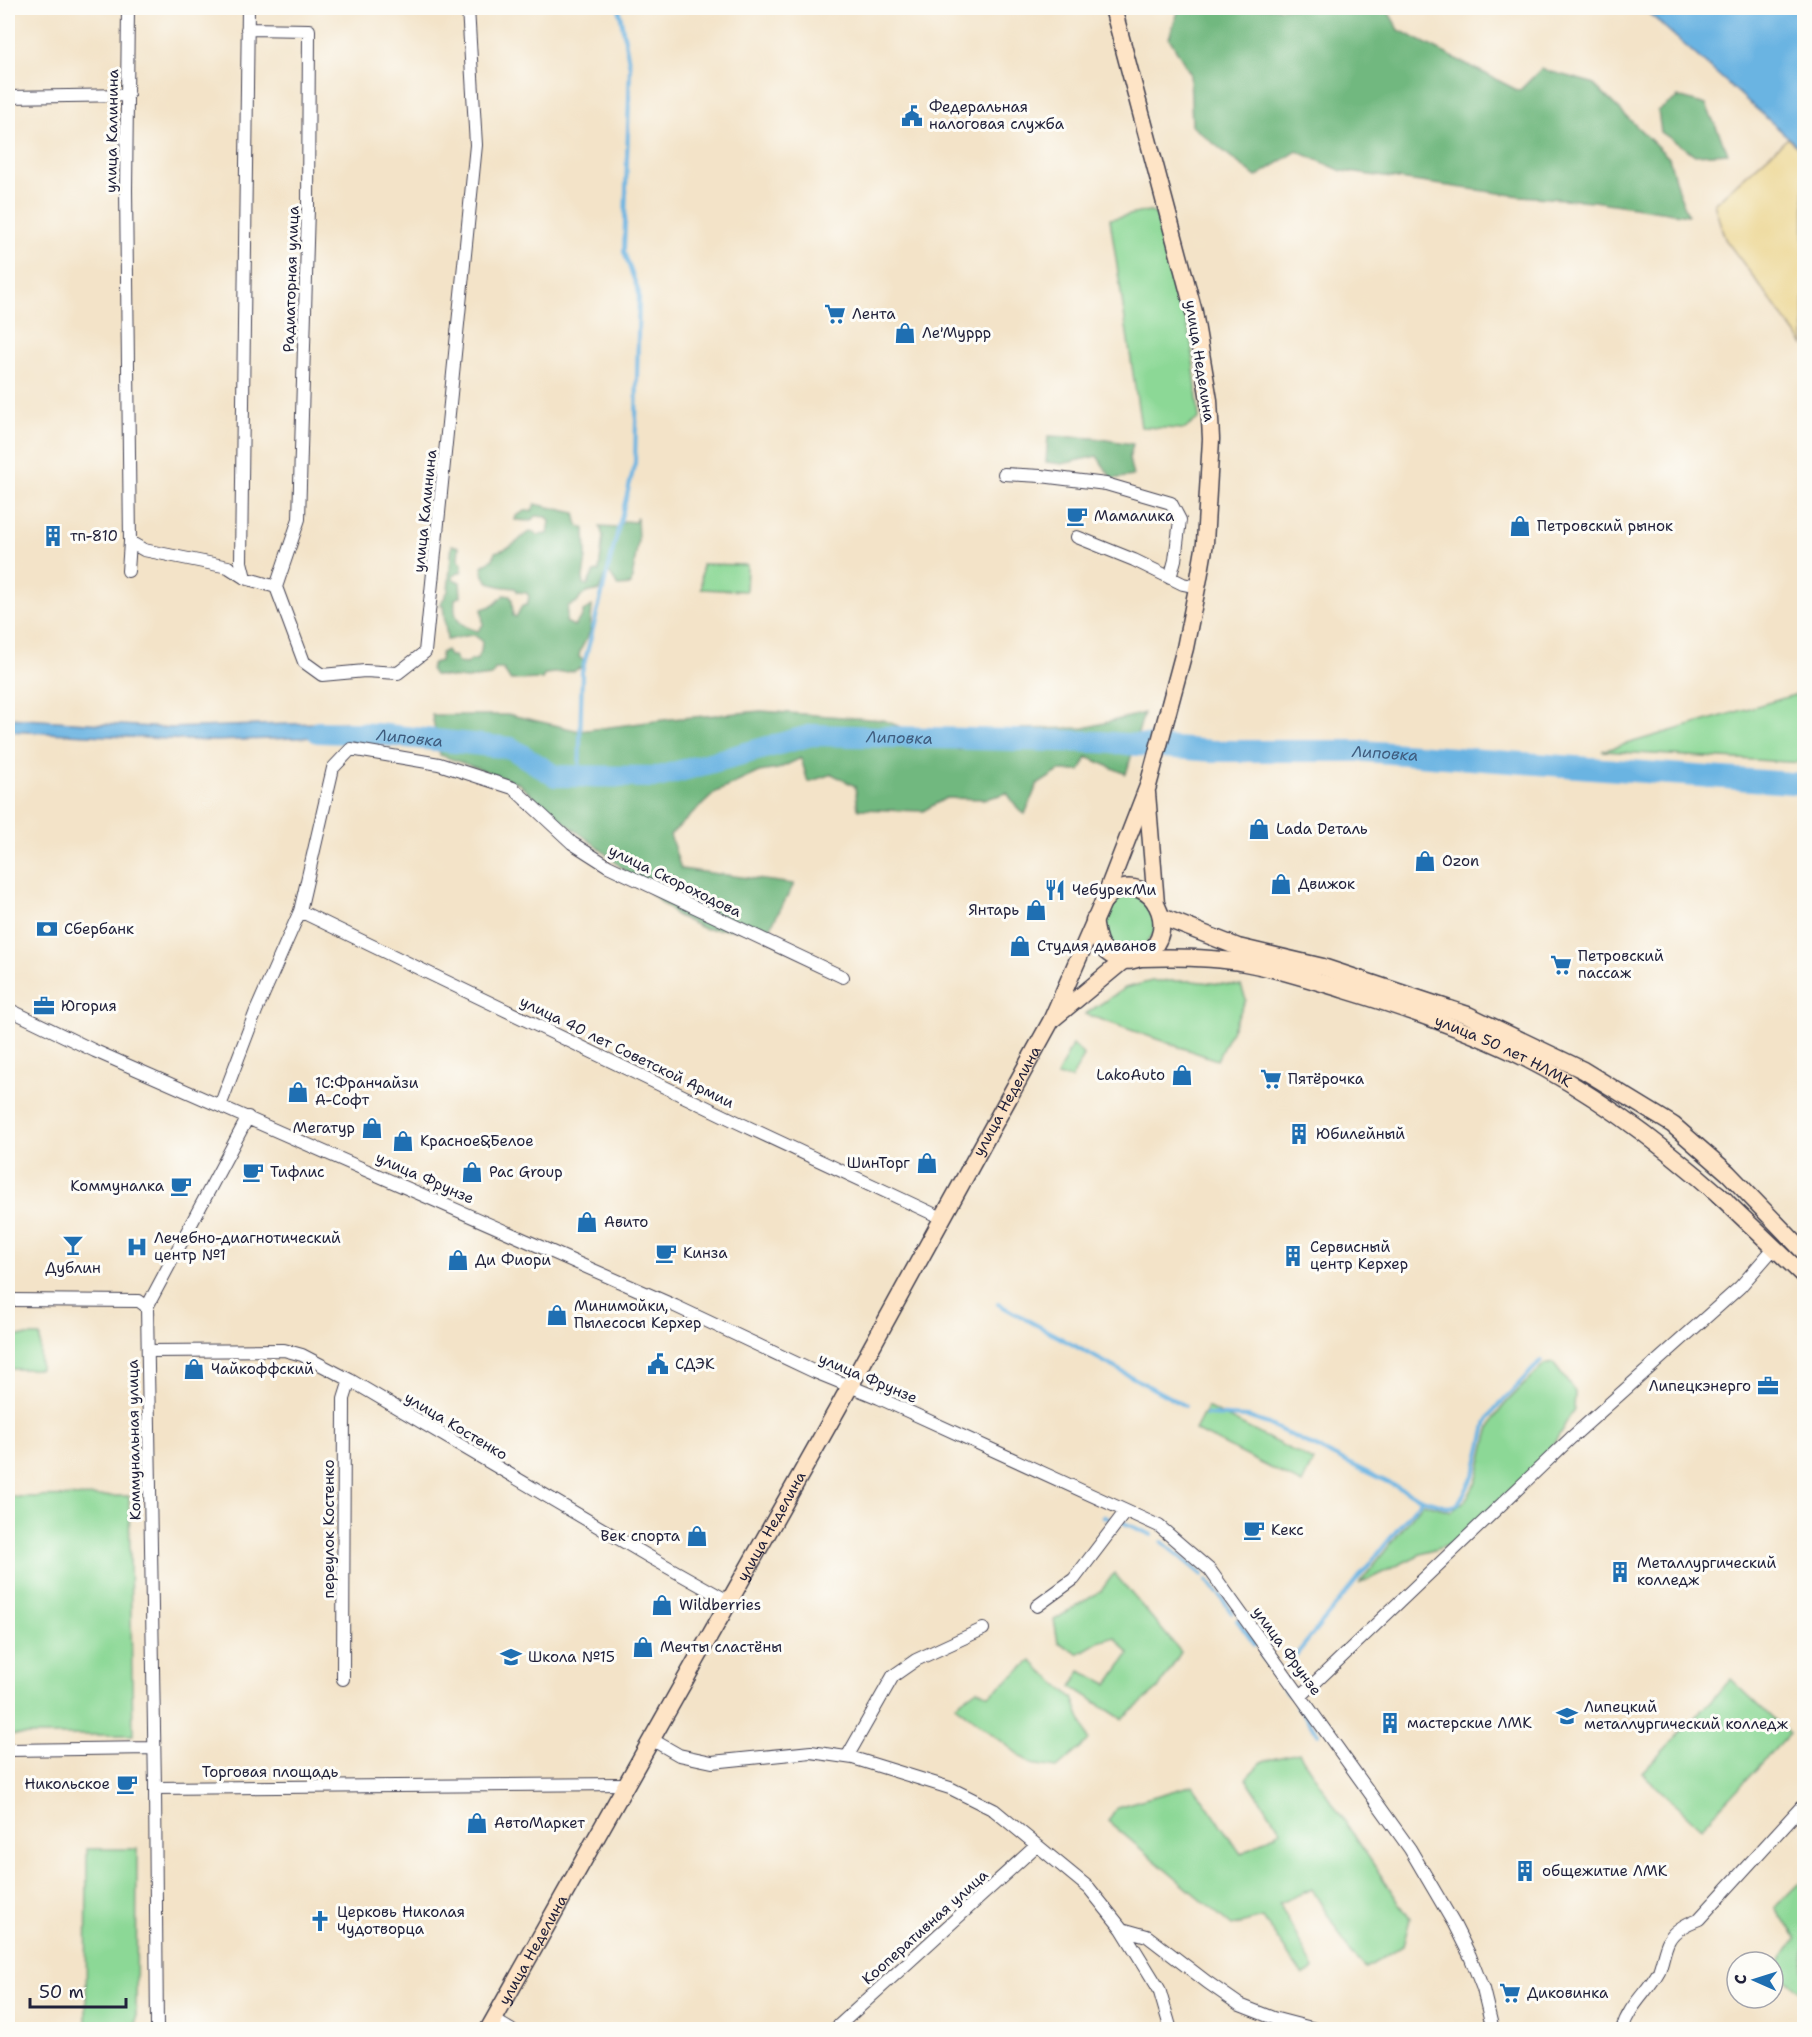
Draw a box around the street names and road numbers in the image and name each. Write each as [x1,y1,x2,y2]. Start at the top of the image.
street label: улица Калинина [101,68,123,193]
street label: Радиаторная улица [278,205,304,353]
street label: улица Неделина [1180,299,1220,424]
street label: улица Калинина [409,448,441,574]
street label: улица Скороходова [605,840,745,922]
street label: улица 40 лет Советской Армии [517,991,738,1113]
street label: улица 50 лет НЛМК [1432,1010,1576,1092]
street label: улица Неделина [968,1042,1046,1160]
street label: улица Фрунзе [373,1147,477,1209]
street label: улица Фрунзе [816,1348,920,1408]
street label: Коммунальная улица [123,1359,145,1521]
street label: улица Костенко [401,1387,511,1465]
street label: переулок Костенко [319,1459,339,1599]
street label: улица Неделина [733,1467,811,1585]
street label: улица Фрунзе [1248,1602,1326,1700]
street label: Торговая площадь [202,1762,339,1782]
street label: Кооперативная улица [858,1865,993,1989]
street label: улица Неделина [494,1891,572,2008]

